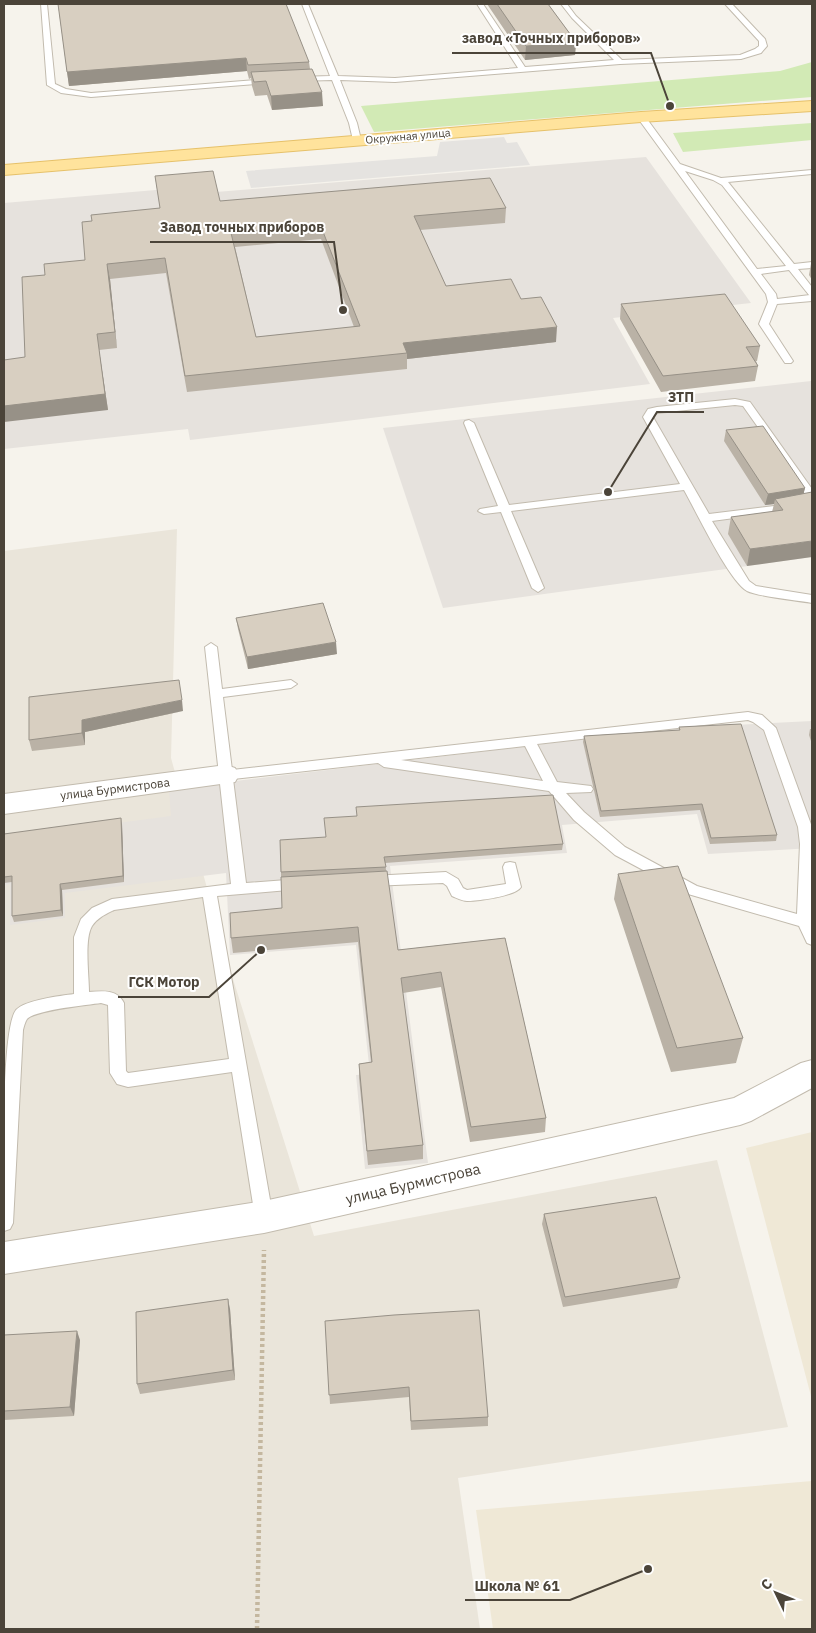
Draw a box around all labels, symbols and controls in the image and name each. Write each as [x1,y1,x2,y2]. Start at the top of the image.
callout: завод «Точных приборов» [452,24,651,53]
text: завод «Точных приборов» [462,29,641,47]
street label: Окружная улица [365,125,451,147]
callout: Завод точных приборов [150,213,334,242]
text: Завод точных приборов [160,218,324,236]
callout: ЗТП [657,383,704,412]
text: ЗТП [668,388,694,406]
street label: улица Бурмистрова [59,774,171,803]
callout: ГСК Мотор [118,968,209,997]
text: ГСК Мотор [128,973,200,991]
street label: улица Бурмистрова [344,1159,482,1208]
north arrow [751,1568,801,1618]
callout: Школа № 61 [465,1571,570,1600]
text: С [757,1575,776,1594]
text: Школа № 61 [474,1577,560,1595]

